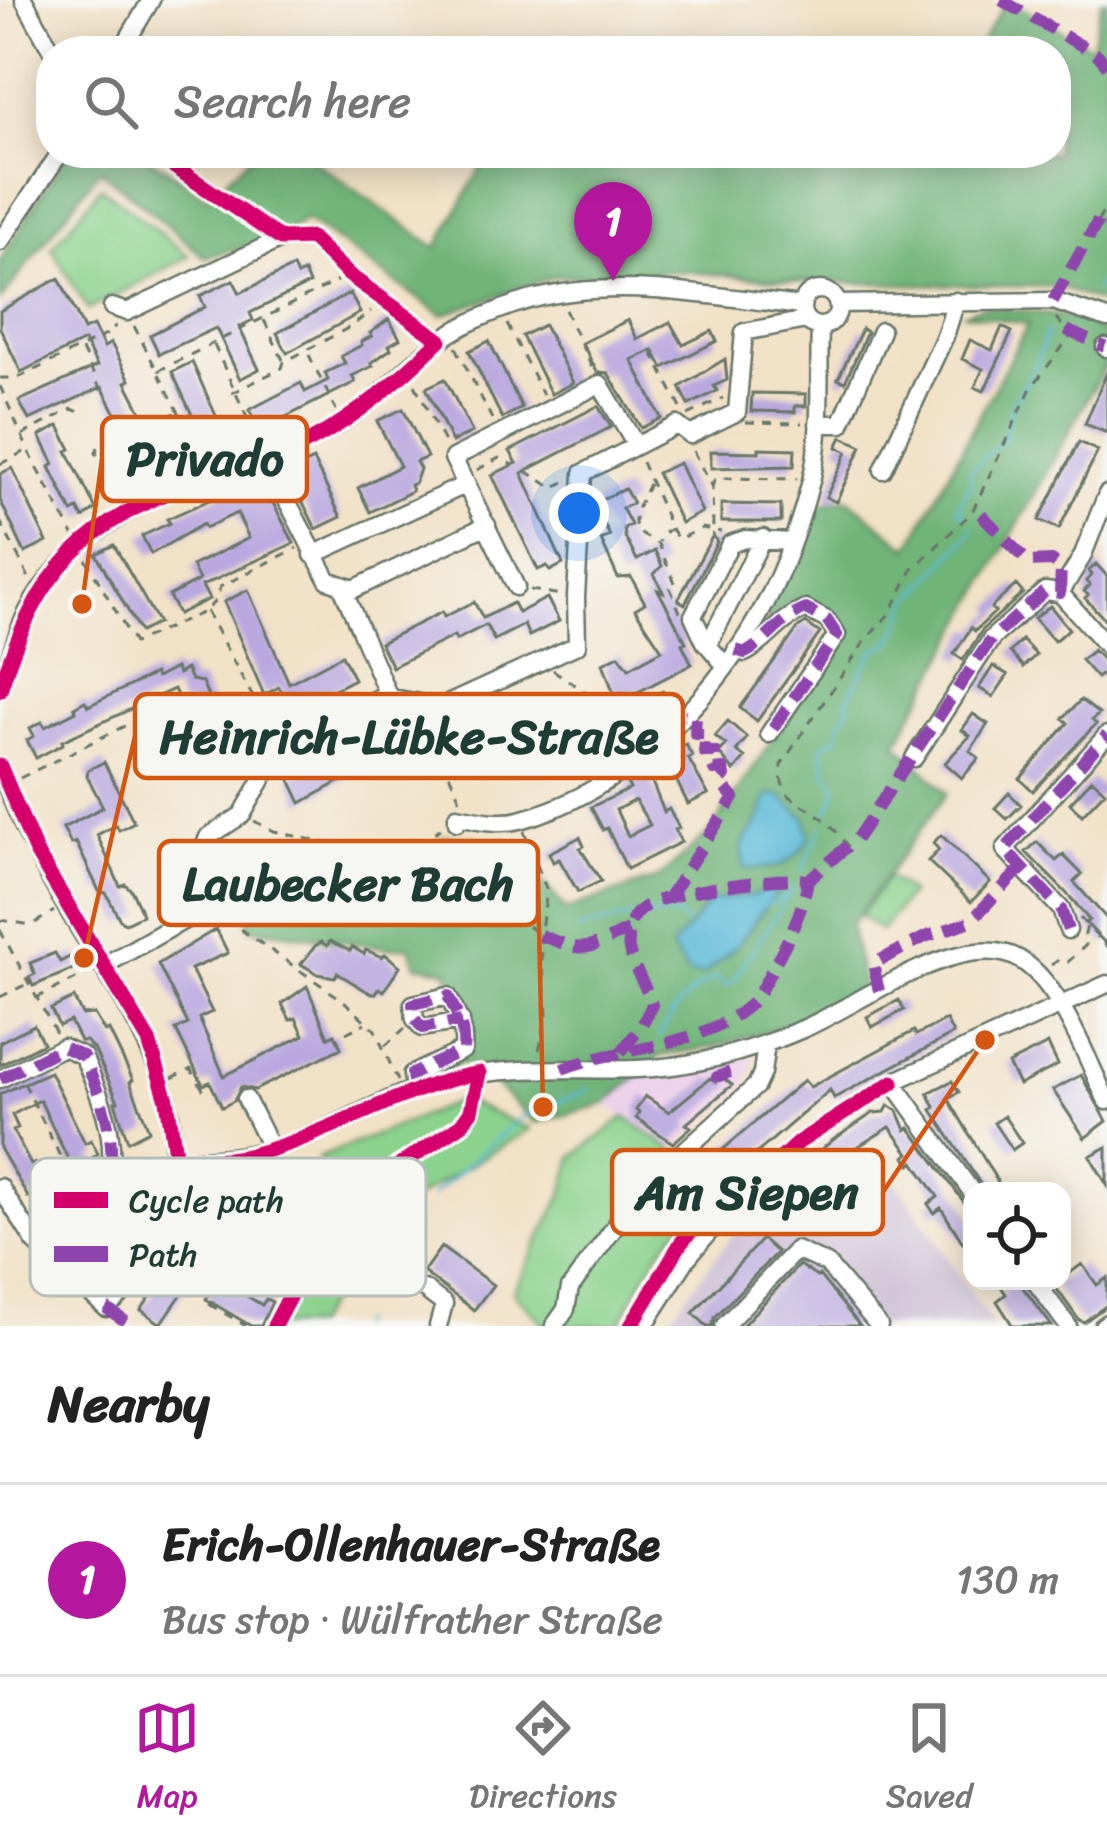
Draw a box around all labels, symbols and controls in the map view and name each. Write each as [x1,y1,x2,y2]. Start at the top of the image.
search box [36,36,1071,168]
text: Search here [174,62,411,142]
icon: search [78,69,144,135]
pin: 1 [574,182,652,281]
text: Privado [126,416,284,501]
callout: Privado [102,417,307,501]
your location [549,483,609,543]
callout: Heinrich-Lübke-Straße [135,694,683,778]
text: Heinrich-Lübke-Straße [159,694,659,779]
callout: Laubecker Bach [159,841,538,925]
text: Laubecker Bach [182,841,514,926]
callout: Am Siepen [612,1150,883,1234]
text: Am Siepen [633,1150,859,1235]
legend [30,1158,426,1296]
text: Cycle path [129,1172,284,1230]
map controls [963,1182,1071,1290]
button: locate [963,1182,1071,1290]
text: Path [129,1226,197,1284]
text: Nearby [48,1359,209,1449]
text: Erich-Ollenhauer-Straße [162,1505,660,1585]
text: 1 [79,1545,95,1614]
text: 130 m [956,1545,1059,1614]
text: Bus stop · Wülfrather Straße [162,1585,663,1654]
tab: Map [134,1695,200,1825]
tab: Directions [469,1695,617,1825]
tab: Saved [886,1695,973,1825]

